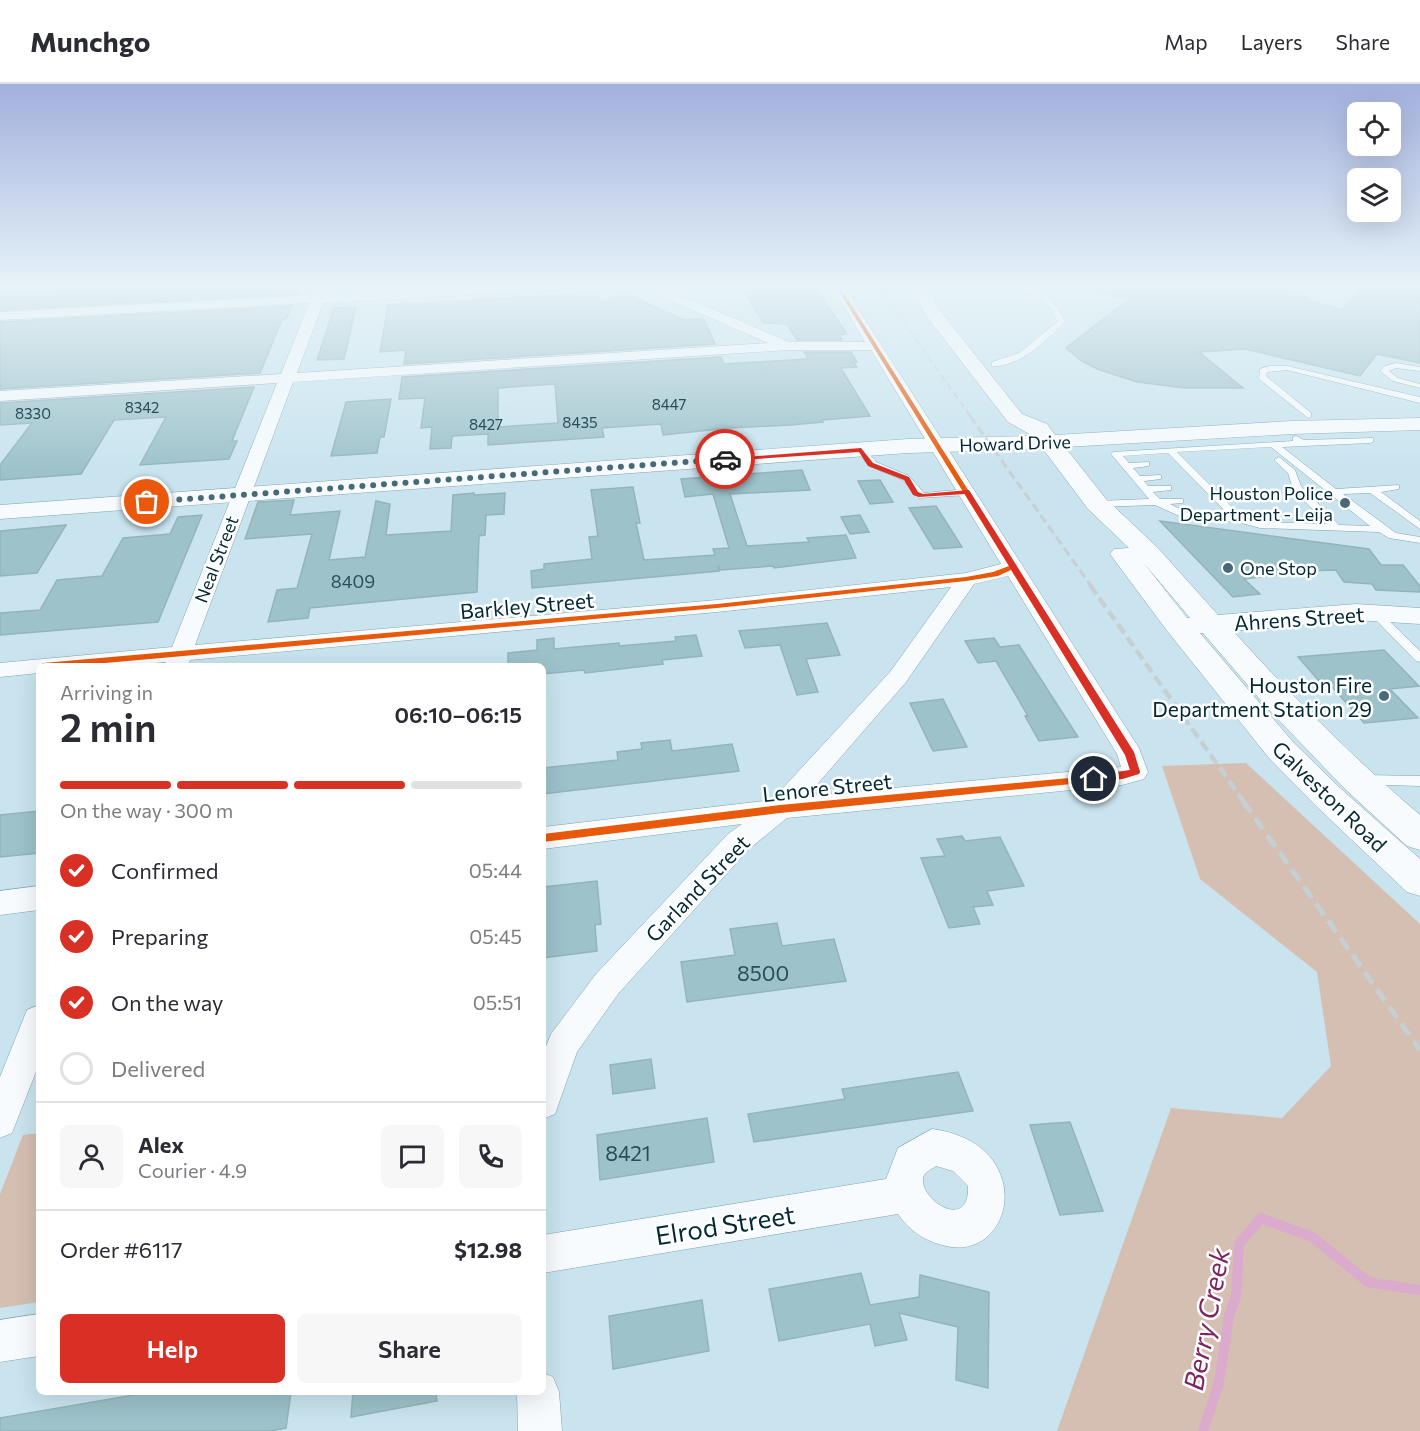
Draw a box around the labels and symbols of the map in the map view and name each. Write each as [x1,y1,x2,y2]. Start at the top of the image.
house number: 8447 [652,395,686,413]
house number: 8342 [125,398,159,416]
house number: 8330 [15,404,51,422]
house number: 8435 [562,413,598,431]
house number: 8427 [469,415,503,433]
courier [695,429,755,489]
street label: Howard Drive [959,430,1071,456]
pin [121,476,172,527]
place label: Houston Police Department - Leija [1180,482,1333,525]
marker: Houston Police Department - Leija [1338,496,1352,510]
street label: Neal Street [189,512,243,606]
place label: One Stop [1240,557,1317,579]
marker: One Stop [1221,561,1235,575]
house number: 8409 [331,570,375,592]
street label: Barkley Street [459,587,595,623]
street label: Ahrens Street [1233,601,1365,635]
place label: Houston Fire Department Station 29 [1152,672,1372,721]
marker: Houston Fire Department Station 29 [1377,689,1391,703]
street label: Galveston Road [1268,735,1392,857]
pin [1068,753,1119,804]
street label: Lenore Street [761,768,893,806]
street label: Garland Street [640,829,754,947]
house number: 8500 [737,960,789,985]
house number: 8421 [605,1140,651,1165]
street label: Elrod Street [653,1198,797,1250]
water label: Berry Creek [1176,1244,1236,1393]

